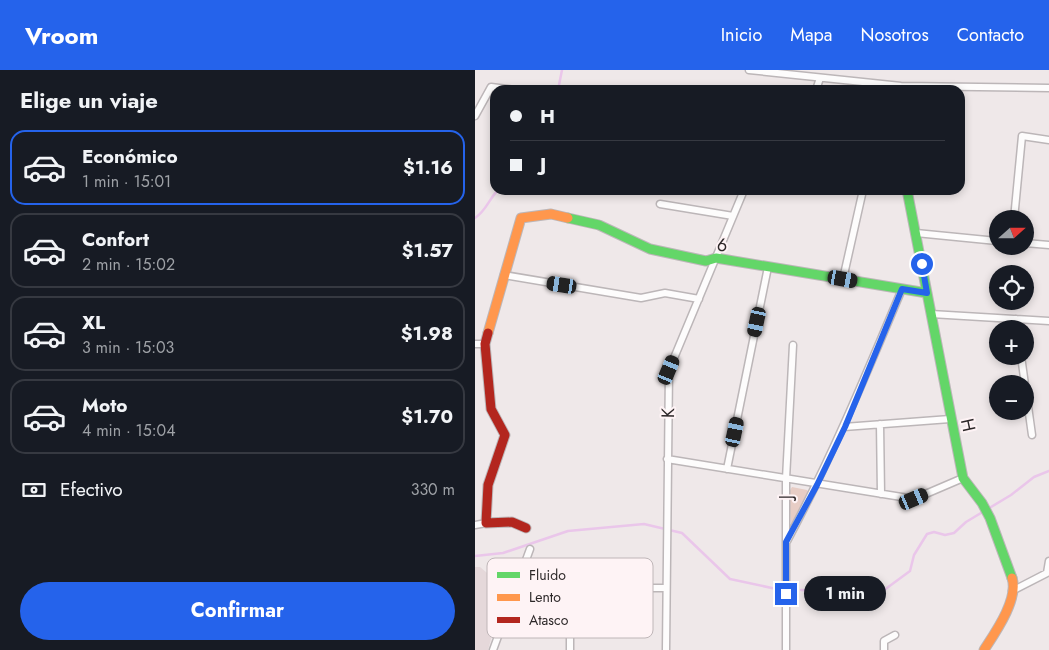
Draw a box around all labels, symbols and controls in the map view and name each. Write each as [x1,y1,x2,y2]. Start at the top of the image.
text: Vroom [25,18,98,53]
text: Inicio [721,22,762,48]
text: Mapa [790,22,832,48]
text: Nosotros [860,22,929,48]
text: Contacto [957,22,1024,48]
text: Elige un viaje [20,84,158,116]
text: H [540,103,555,130]
text: Económico [82,143,178,170]
icon: car [22,145,67,190]
text: J [540,151,546,178]
text: $1.16 [403,154,453,181]
text: 1 min · 15:01 [82,170,171,193]
north arrow [989,210,1034,255]
map controls [989,210,1034,420]
text: Confort [82,226,149,253]
icon: car [22,228,67,273]
street label: 6 [717,232,727,258]
text: $1.57 [402,237,453,264]
text: 2 min · 15:02 [82,253,175,276]
route start [911,253,933,275]
button: locate [989,265,1034,310]
car [826,269,859,289]
car [546,275,577,295]
car [746,306,767,338]
text: XL [82,309,105,336]
icon: car [22,311,67,356]
text: $1.98 [401,320,453,347]
button: + [989,320,1034,365]
text: 3 min · 15:03 [82,336,174,359]
car [656,353,681,387]
button: − [989,375,1034,420]
text: Moto [82,392,127,419]
icon: car [22,394,67,439]
text: $1.70 [401,403,453,430]
street label: K [655,407,681,418]
car [724,416,745,448]
street label: H [954,416,982,434]
text: 4 min · 15:04 [82,419,176,442]
icon: cash [20,476,48,504]
text: Efectivo [60,476,123,503]
text: 330 m [411,478,455,501]
car [897,486,930,512]
street label: J [773,495,799,501]
legend [487,558,653,638]
text: Fluido [529,565,566,585]
callout: 1 min [803,576,886,612]
button: Confirmar [20,582,455,640]
text: 1 min [825,582,865,605]
route end [775,583,797,605]
text: Lento [529,587,561,607]
text: Atasco [529,610,569,630]

